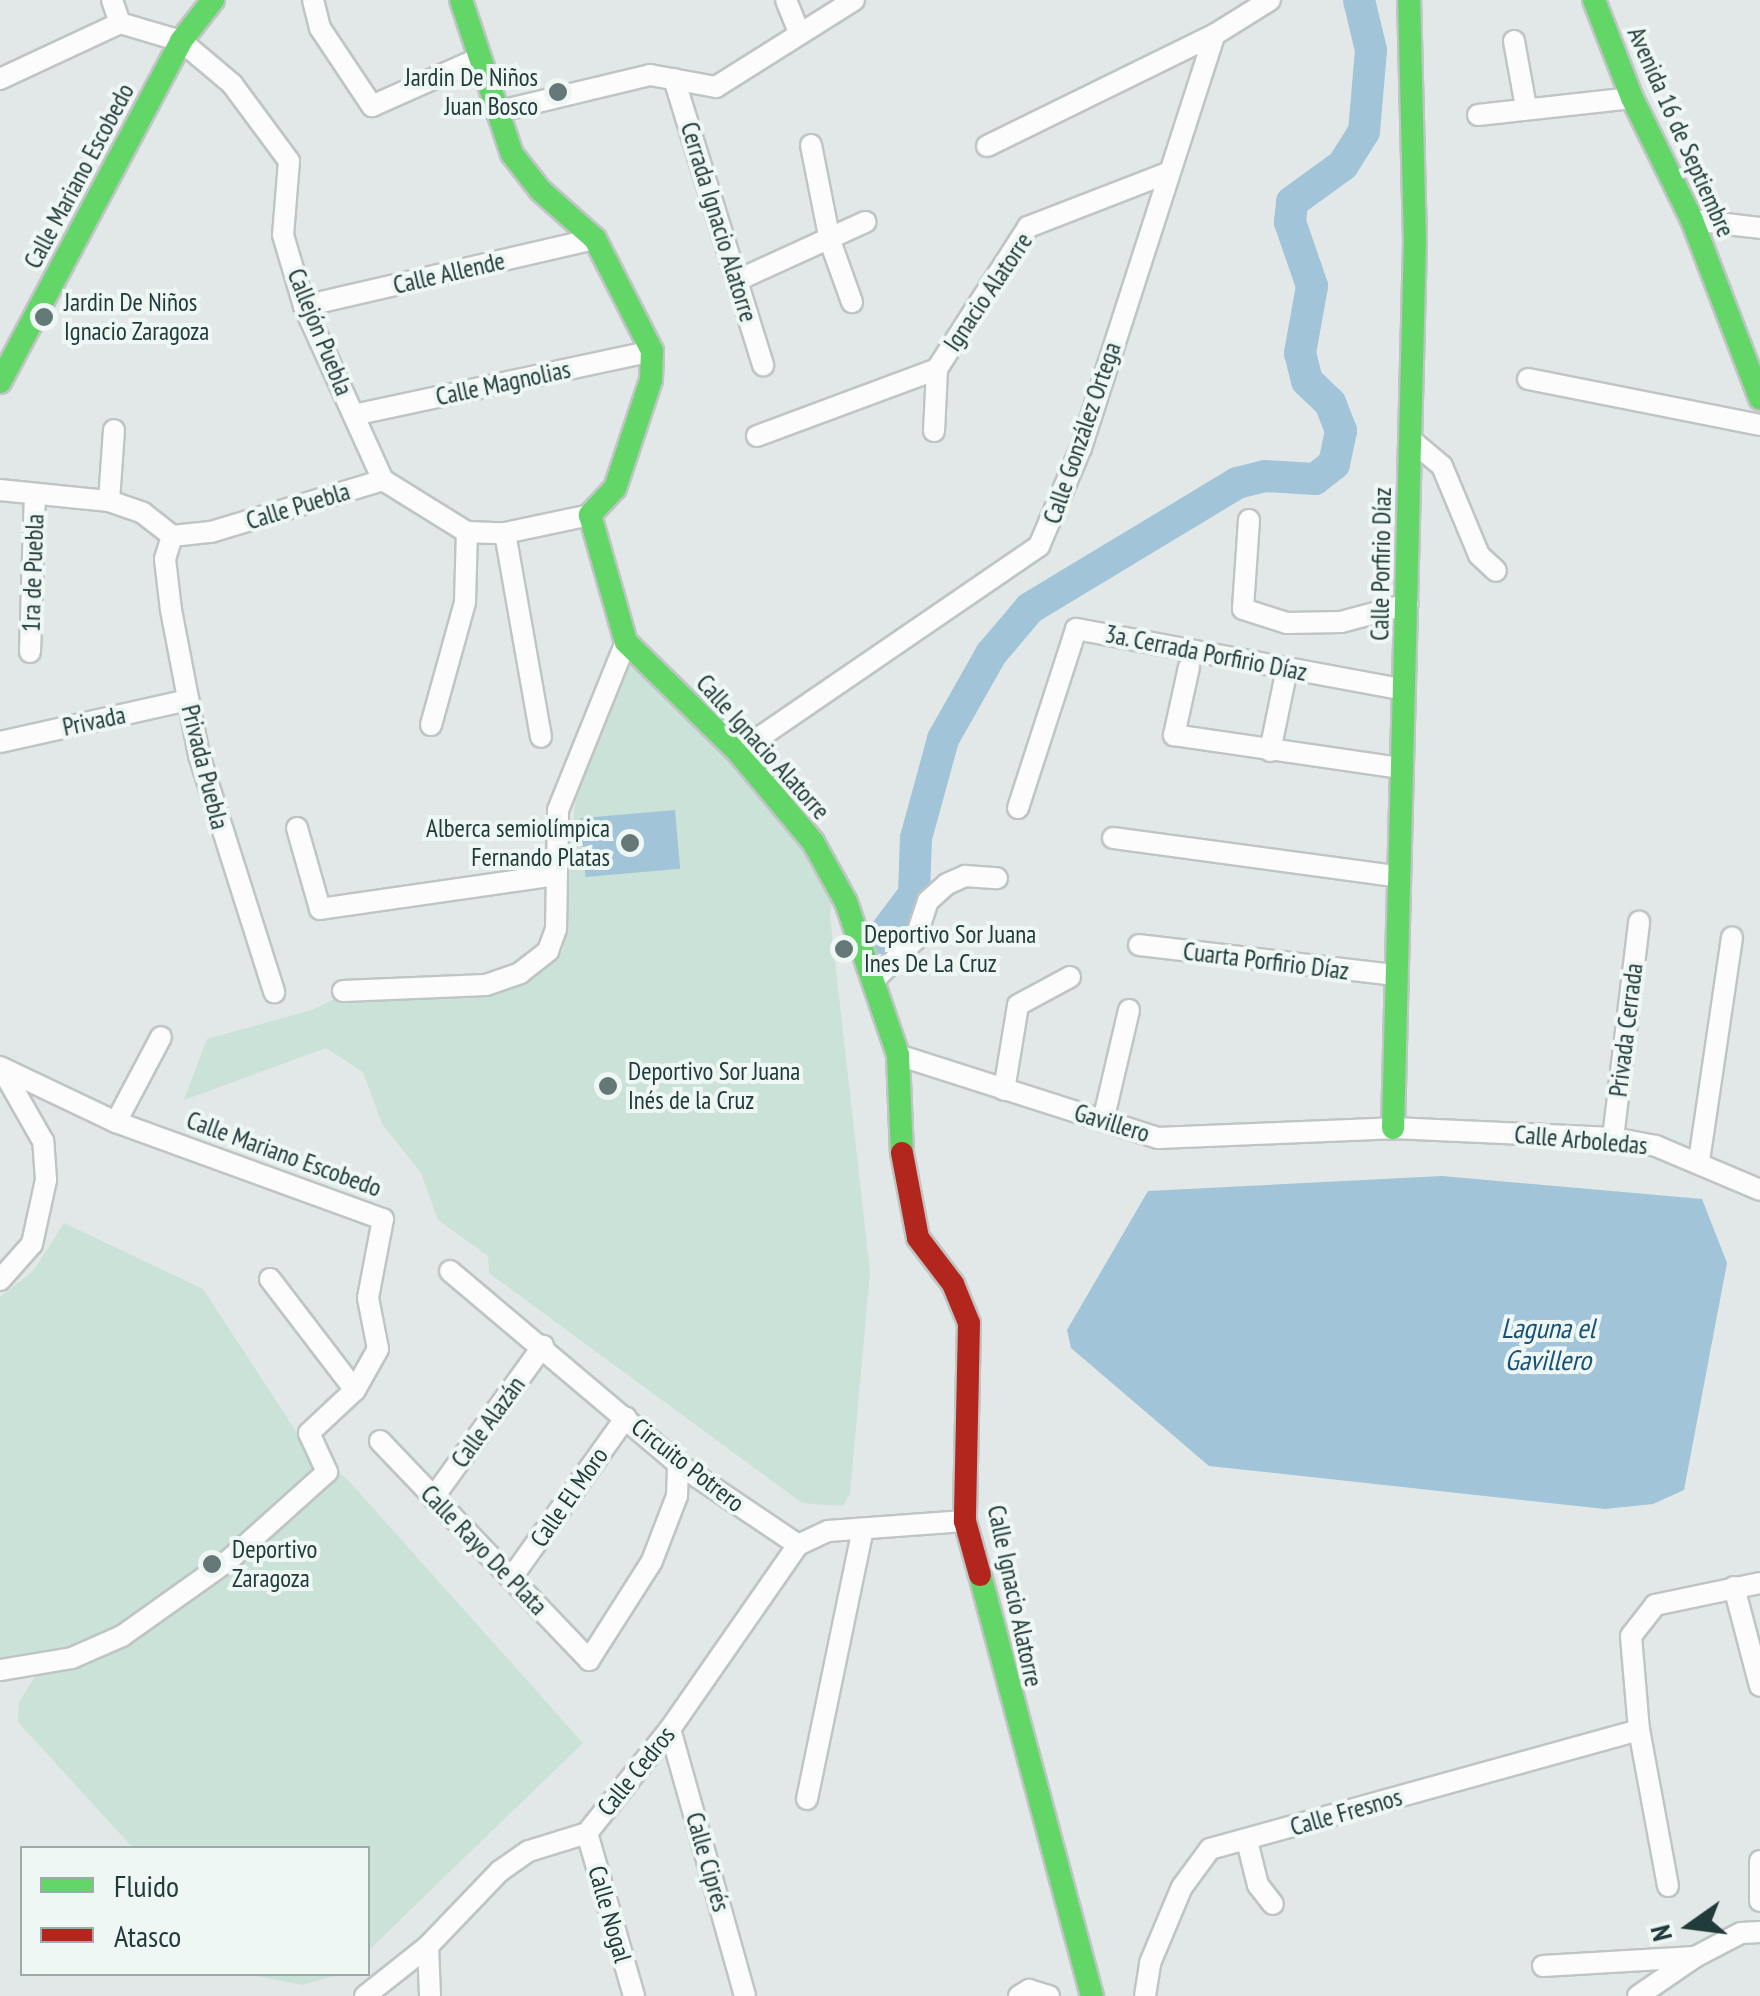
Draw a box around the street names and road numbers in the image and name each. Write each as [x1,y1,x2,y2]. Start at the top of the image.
street label: Avenida 16 de Septiembre [1621,22,1741,242]
street label: Calle Mariano Escobedo [18,78,140,274]
street label: Cerrada Ignacio Alatorre [674,118,764,326]
street label: Ignacio Alatorre [937,227,1039,357]
street label: Calle Allende [390,246,508,300]
street label: Callejón Puebla [281,264,359,400]
street label: Calle González Ortega [1037,338,1127,528]
street label: Calle Magnolias [433,354,573,412]
street label: Calle Puebla [243,476,353,536]
street label: Calle Porfirio Díaz [1365,487,1397,641]
street label: 1ra de Puebla [16,513,50,633]
street label: 3a. Cerrada Porfirio Díaz [1102,619,1310,687]
street label: Calle Ignacio Alatorre [690,668,836,826]
street label: Privada [60,700,128,742]
street label: Privada Puebla [175,702,235,832]
street label: Cuarta Porfirio Díaz [1181,936,1351,986]
street label: Privada Cerrada [1603,962,1649,1098]
street label: Gavillero [1071,1097,1153,1149]
street label: Calle Mariano Escobedo [183,1105,385,1203]
street label: Calle Arboledas [1513,1119,1649,1161]
street label: Calle Alazán [445,1370,531,1474]
street label: Circuito Potrero [626,1412,750,1518]
street label: Calle El Moro [524,1441,614,1553]
street label: Calle Rayo De Plata [415,1479,553,1621]
street label: Calle Ignacio Alatorre [981,1502,1049,1690]
street label: Calle Cedros [591,1720,681,1822]
street label: Calle Fresnos [1287,1782,1405,1842]
street label: Calle Ciprés [680,1809,736,1915]
street label: Calle Nogal [582,1862,638,1966]

